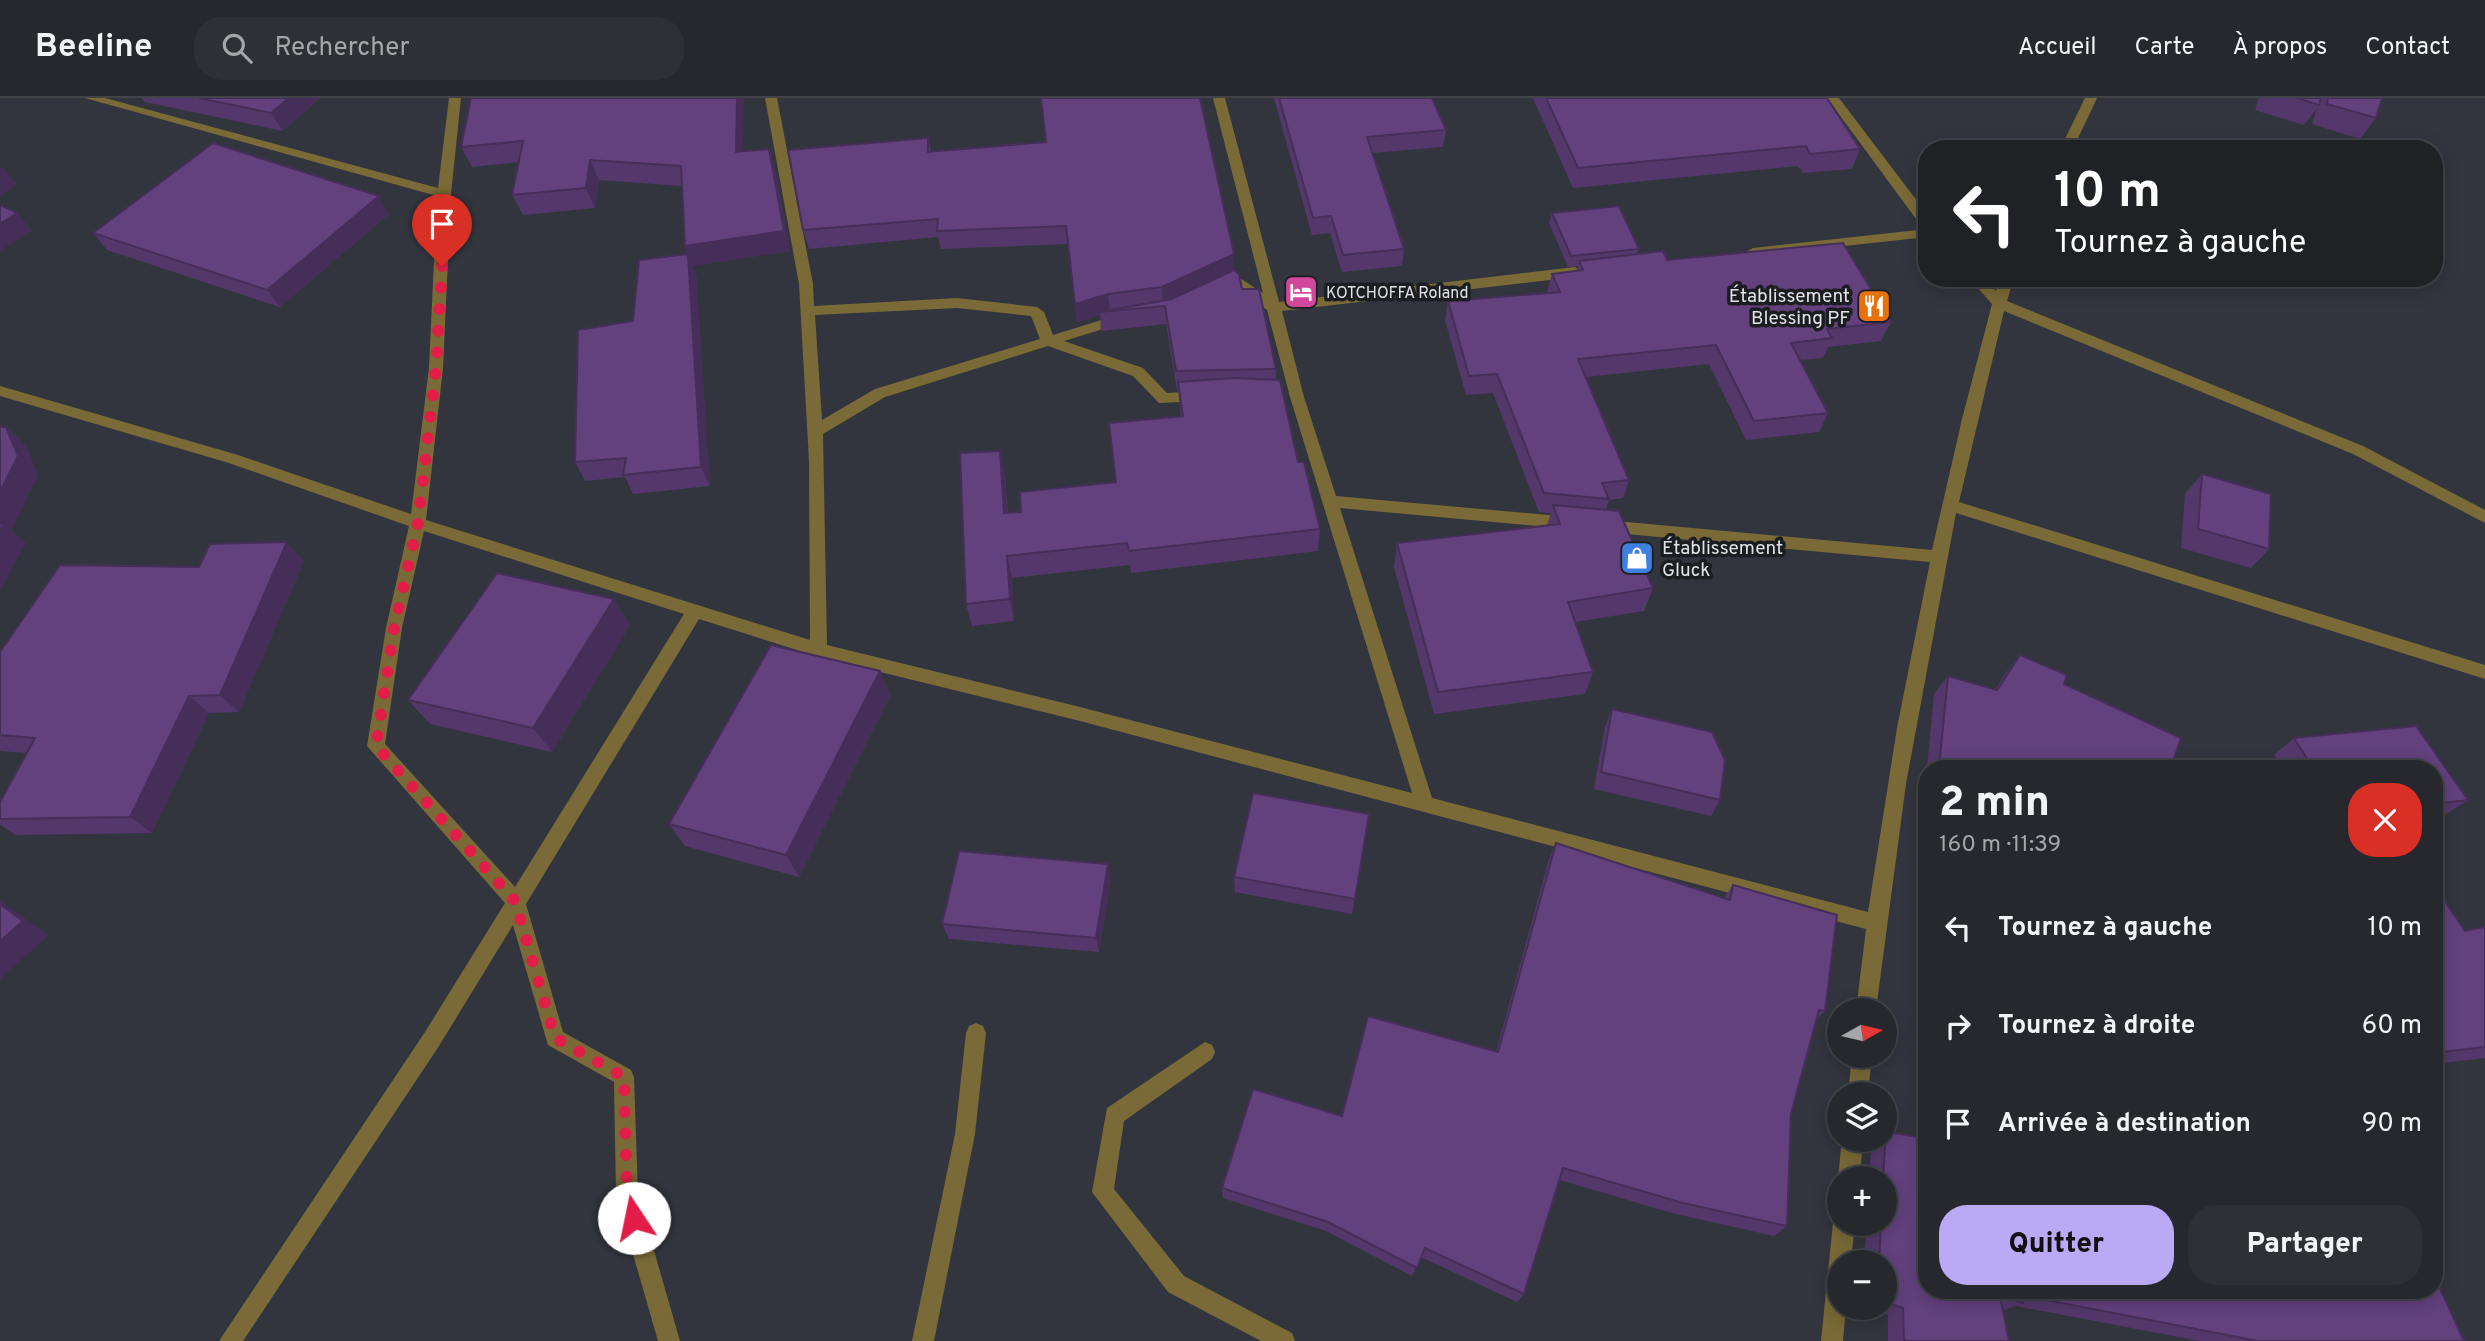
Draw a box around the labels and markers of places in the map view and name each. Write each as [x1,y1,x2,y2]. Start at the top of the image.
pin [412,194,472,266]
hotel icon: KOTCHOFFA Roland [1282,273,1320,311]
place label: KOTCHOFFA Roland [1326,284,1469,304]
place label: Établissement Blessing PF [1729,284,1850,331]
restaurant icon: Établissement Blessing PF [1855,287,1893,325]
place label: Établissement Gluck [1662,536,1783,583]
shop icon: Établissement Gluck [1618,539,1656,577]

